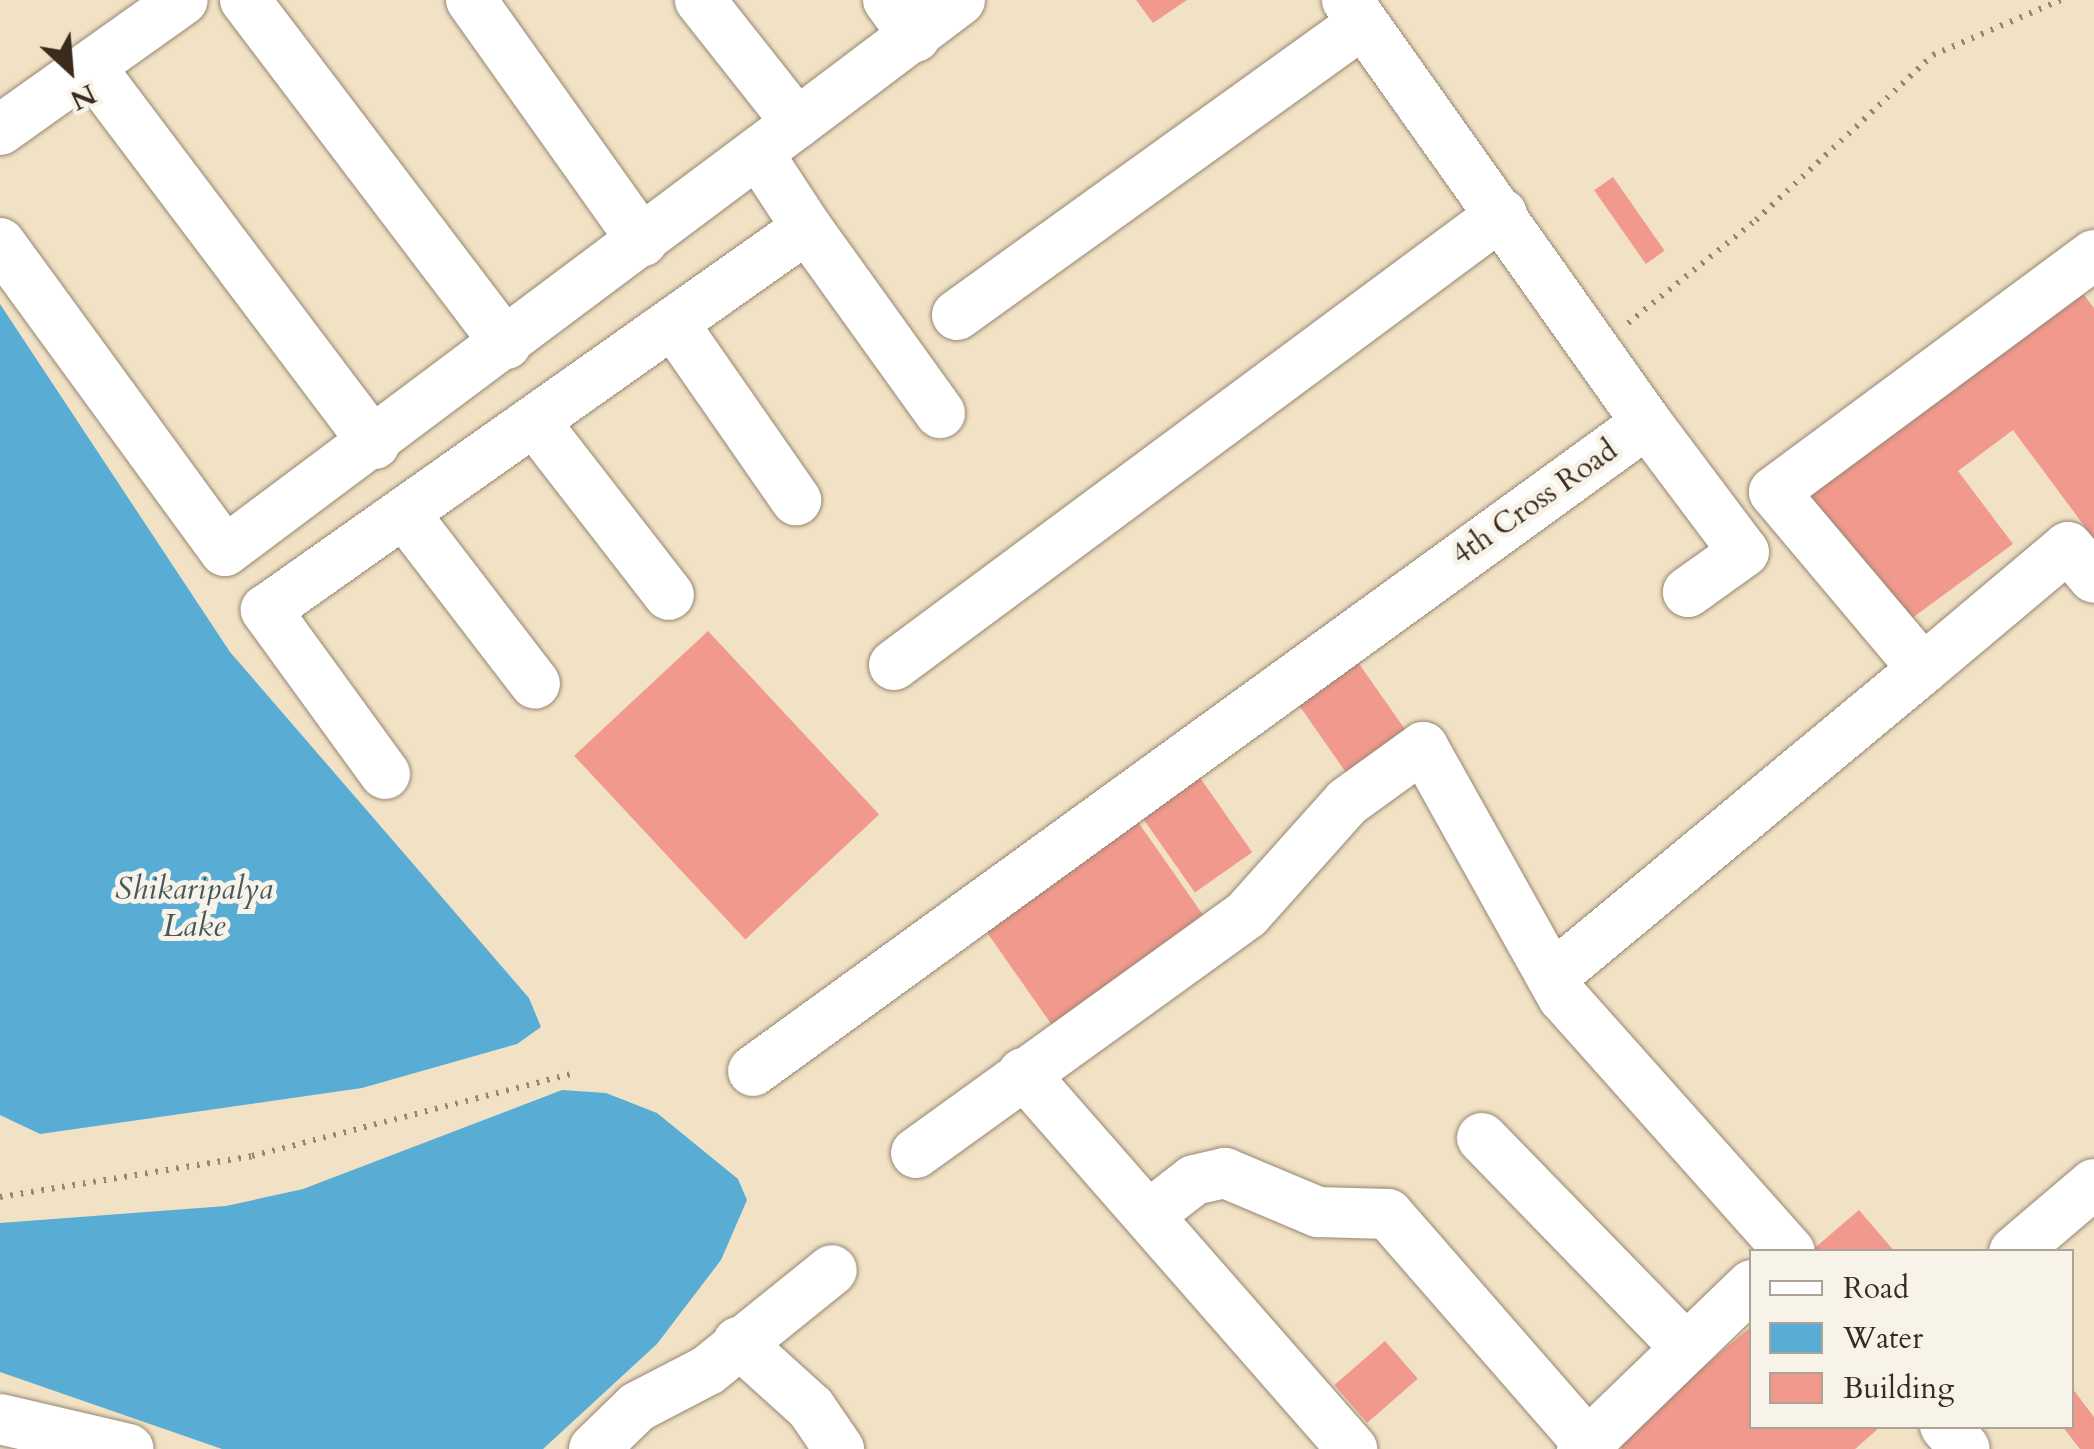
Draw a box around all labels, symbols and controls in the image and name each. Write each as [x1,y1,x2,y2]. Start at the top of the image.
north arrow [20,20,120,120]
text: N [64,75,102,119]
street label: 4th Cross Road [1445,433,1625,573]
water label: Shikaripalya Lake [115,871,273,946]
legend [1749,1249,2074,1429]
text: Road [1843,1268,1909,1309]
text: Water [1843,1318,1923,1359]
text: Building [1843,1368,1954,1409]

